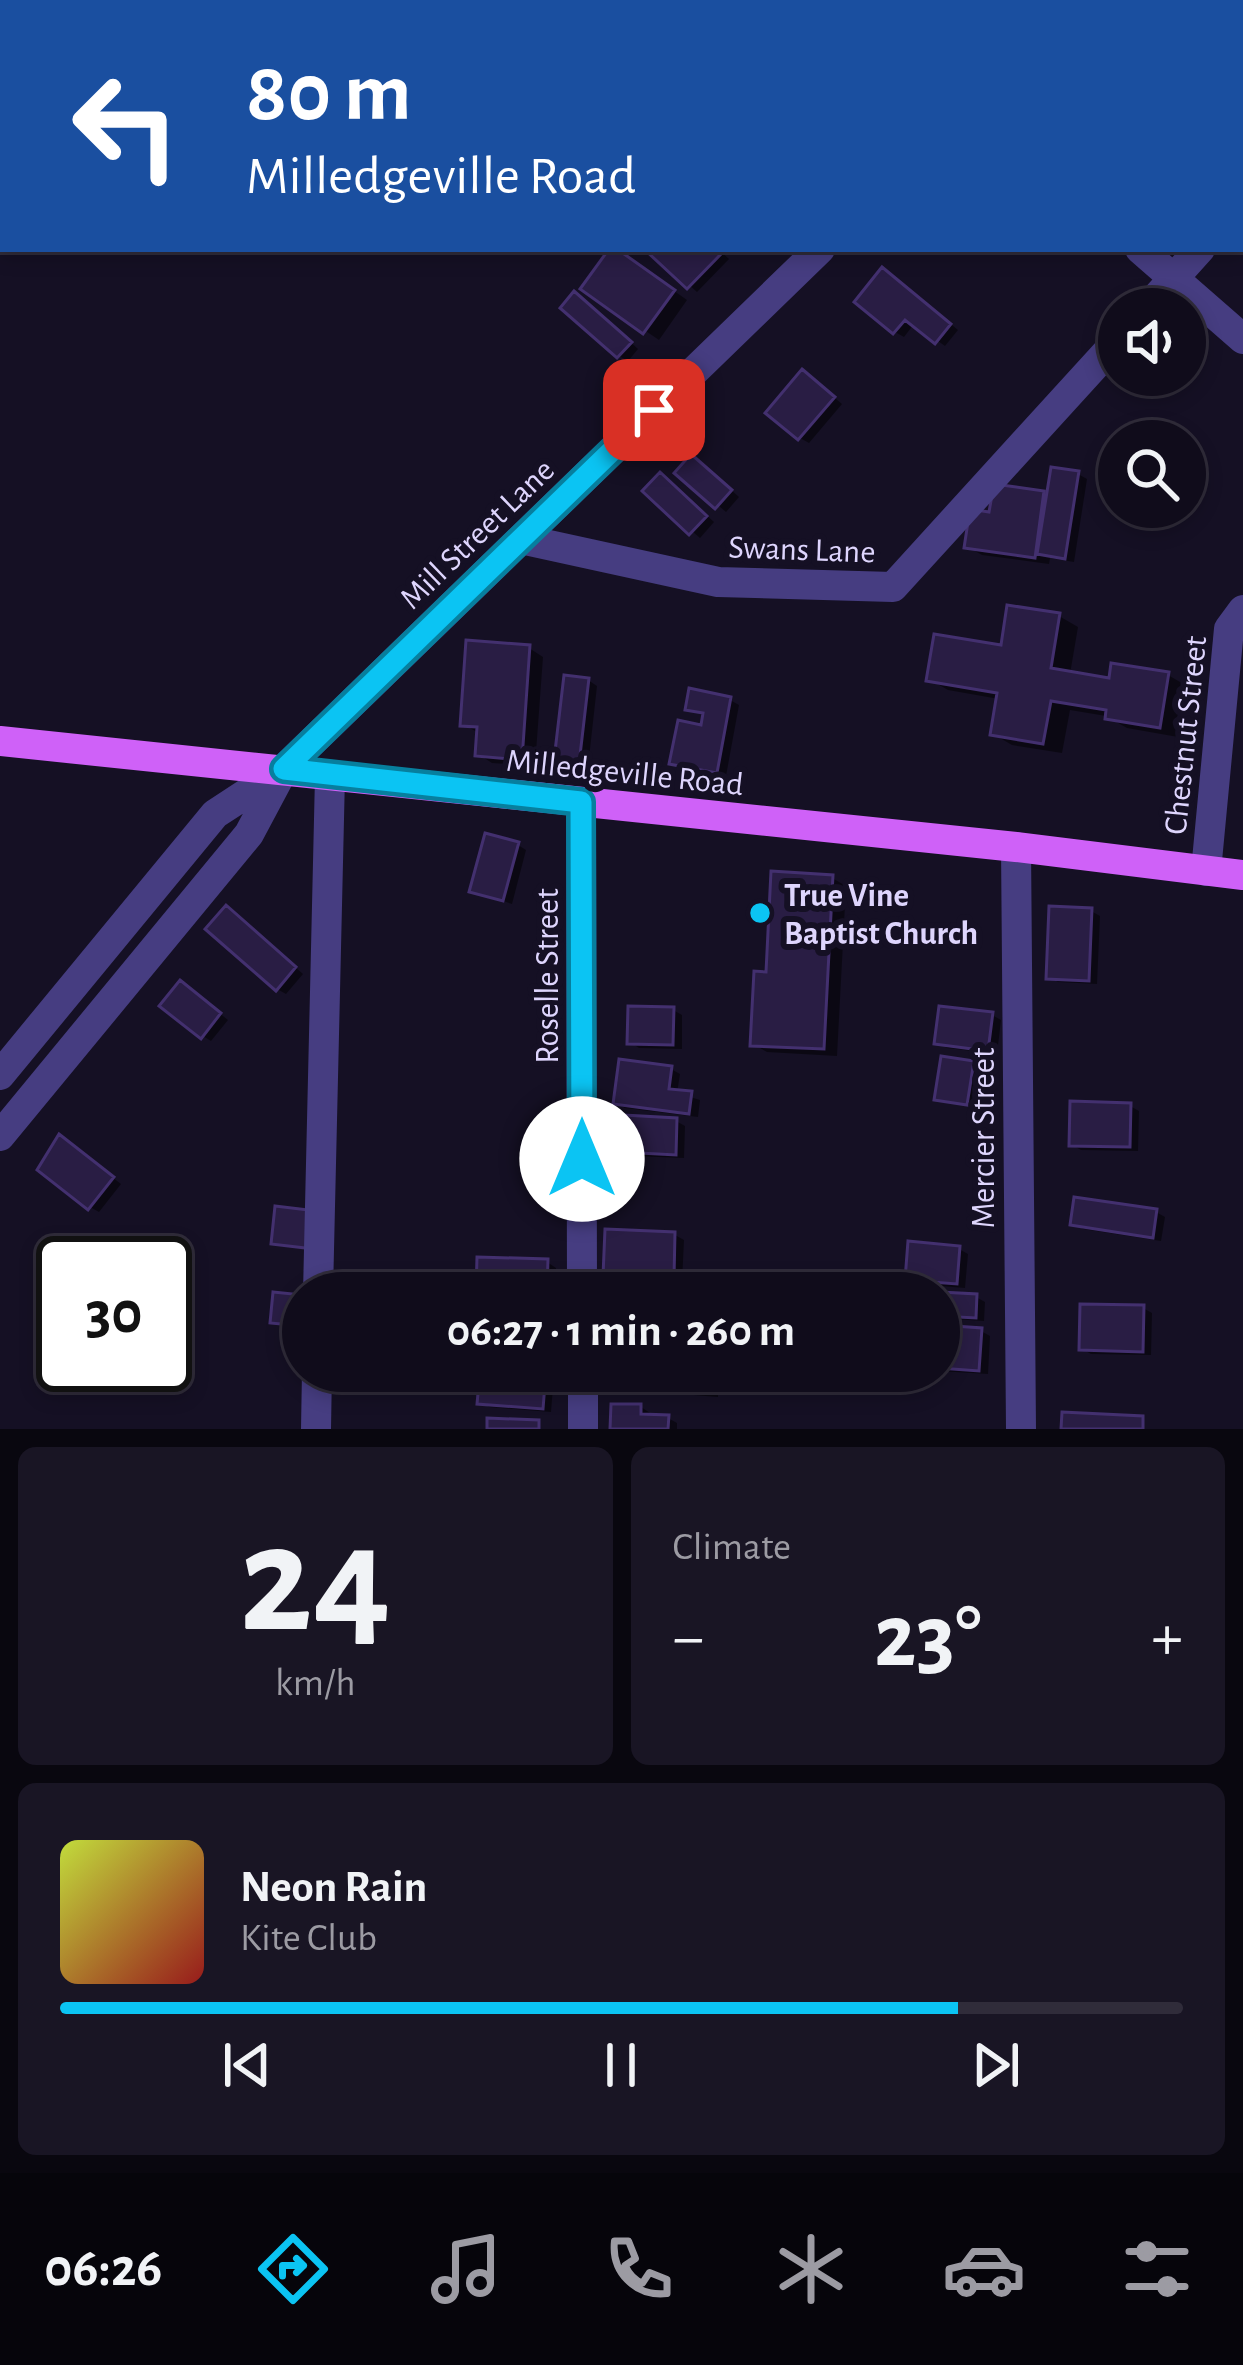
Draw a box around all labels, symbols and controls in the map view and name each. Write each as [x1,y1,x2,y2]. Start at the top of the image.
icon: left [48,48,204,204]
text: 80 m [246,52,412,136]
text: Milledgeville Road [246,150,636,204]
map controls [1098,288,1206,528]
button: sound [1098,288,1206,396]
pin [603,359,705,461]
icon: arrive [621,377,687,443]
button: search [1098,420,1206,528]
street label: Mill Street Lane [394,454,561,616]
street label: Swans Lane [728,531,876,570]
street label: Chestnut Street [1160,634,1213,836]
street label: Milledgeville Road [504,745,745,802]
place label: True Vine Baptist Church [784,880,978,951]
street label: Roselle Street [532,888,565,1064]
marker: True Vine Baptist Church [747,900,773,926]
street label: Mercier Street [968,1047,1001,1228]
position arrow [519,1096,645,1222]
speed limit sign: 30 [36,1236,192,1392]
text: 06:27 · 1 min · 260 m [447,1309,795,1354]
text: 24 [239,1504,391,1660]
text: Climate [673,1528,791,1567]
text: 23° [874,1593,982,1683]
text: − [673,1605,704,1671]
text: + [1151,1605,1183,1671]
text: km/h [275,1664,355,1703]
text: Neon Rain [240,1865,427,1910]
text: Kite Club [240,1919,377,1958]
icon: previous [214,2032,280,2098]
icon: pause [588,2032,654,2098]
icon: next [963,2032,1029,2098]
icon: directions [251,2227,335,2311]
icon: music [424,2227,508,2311]
icon: phone [597,2227,681,2311]
icon: climate [769,2227,853,2311]
icon: car [942,2227,1026,2311]
icon: filters [1115,2227,1199,2311]
text: 06:26 [44,2242,162,2296]

